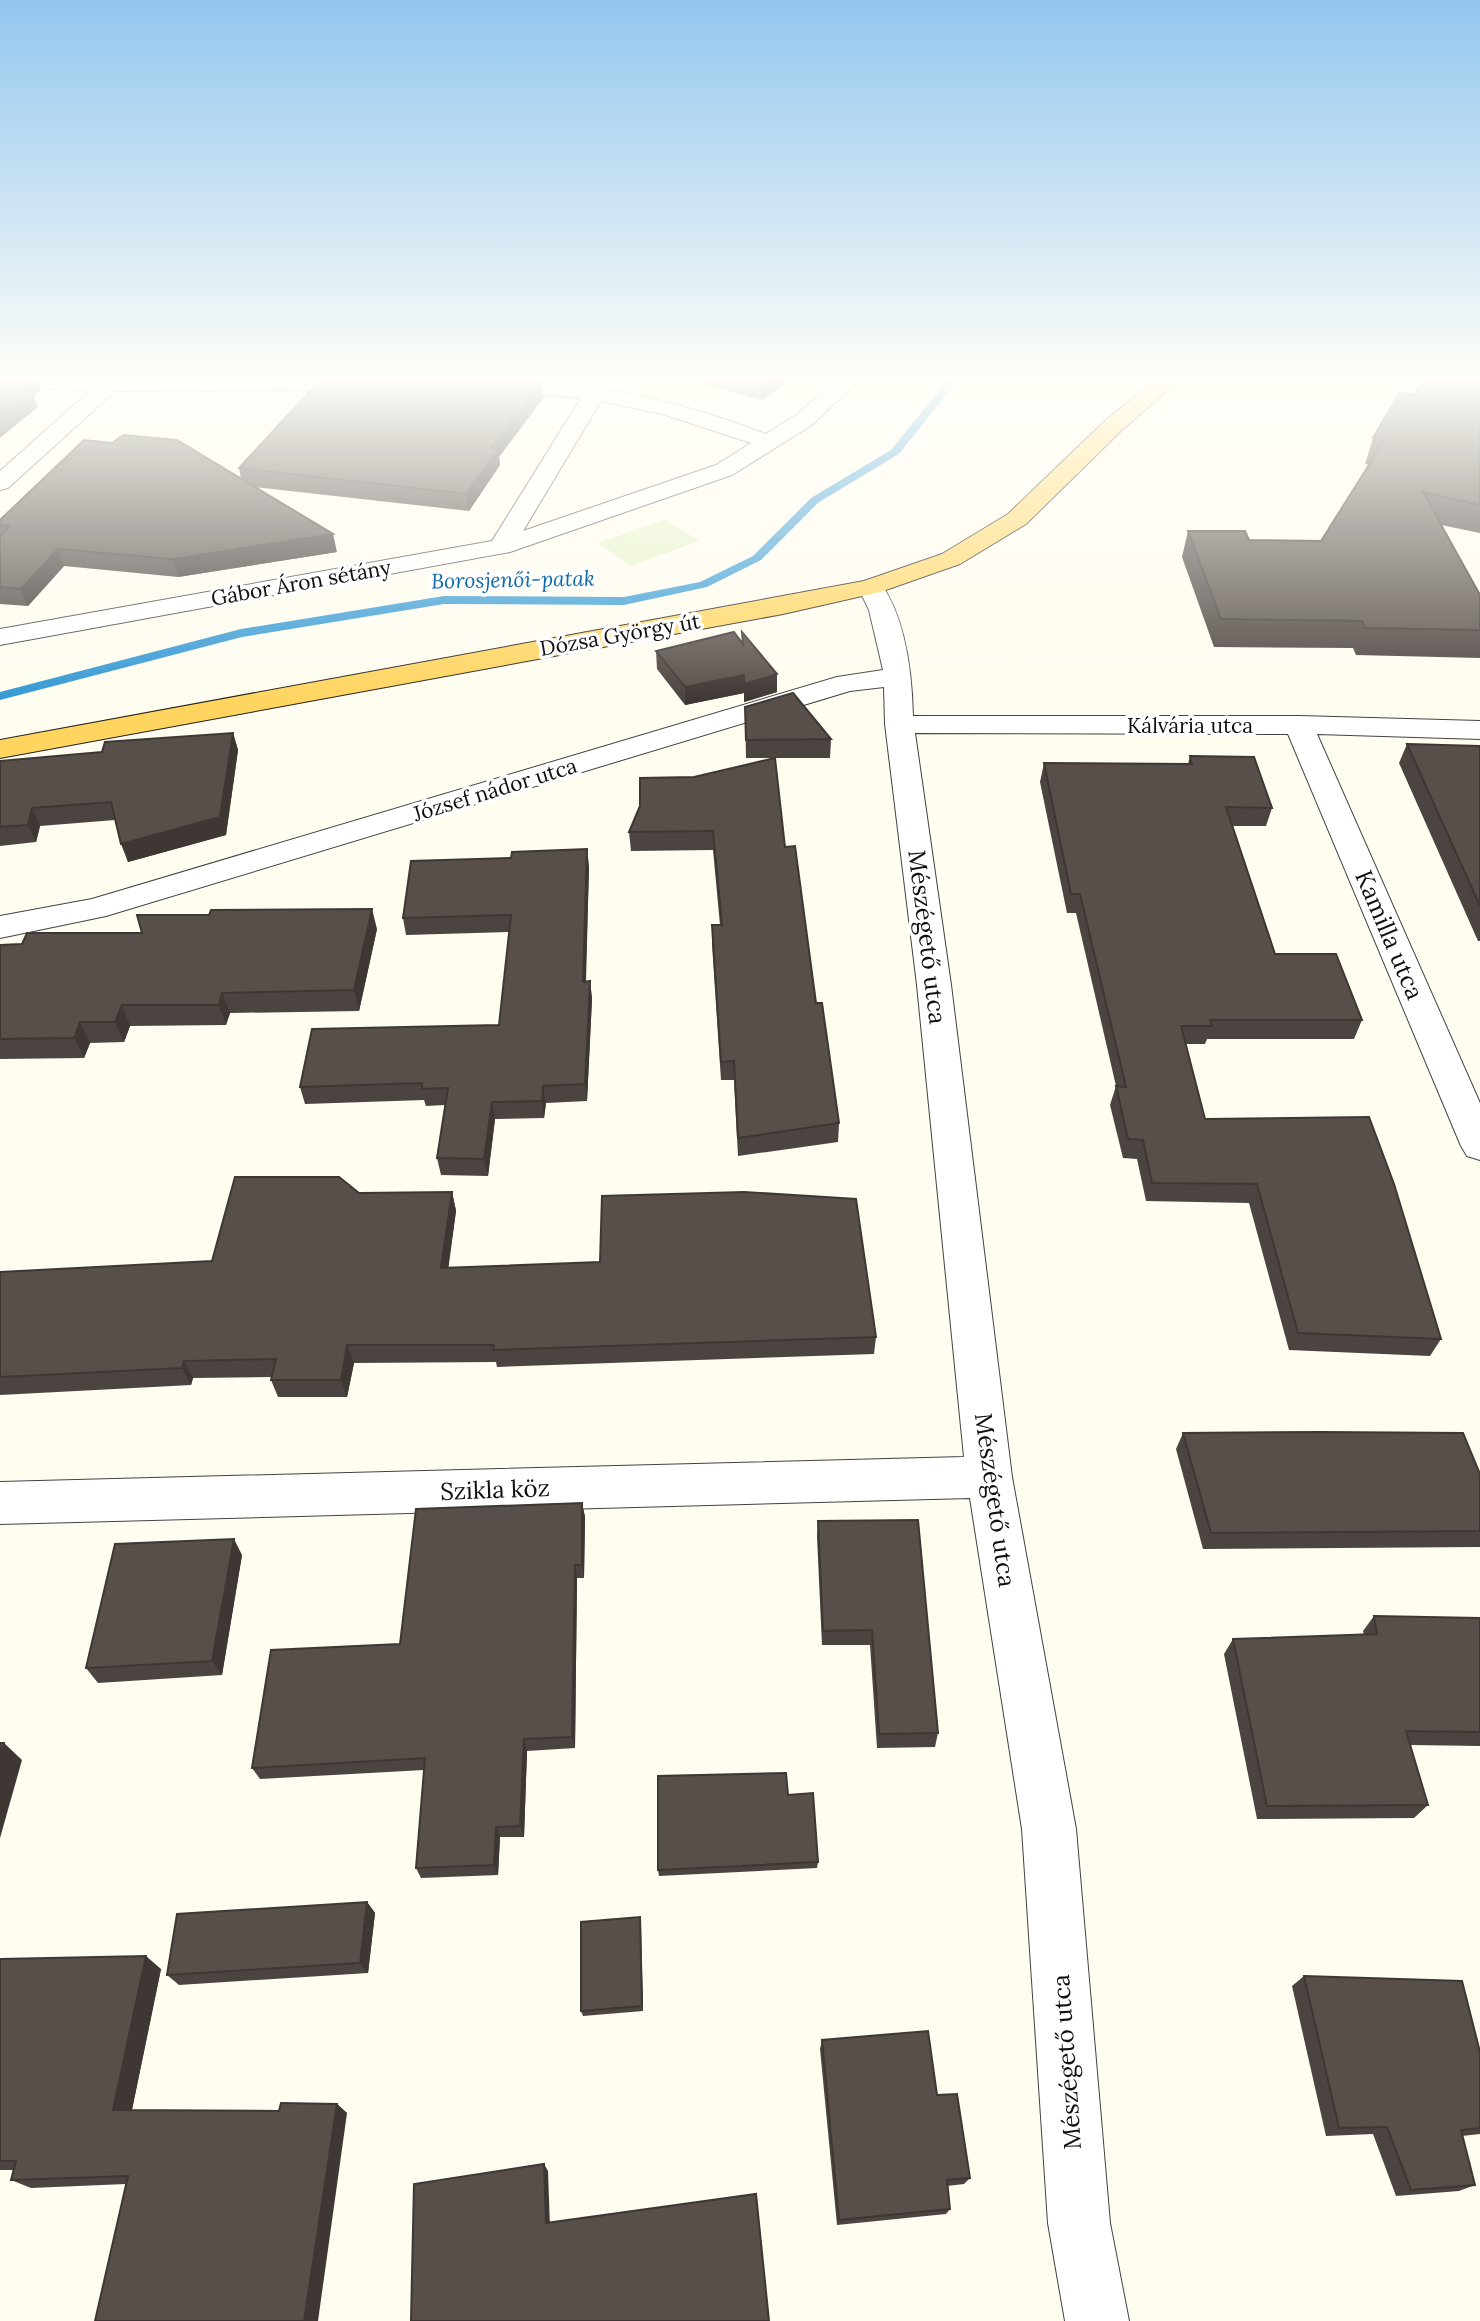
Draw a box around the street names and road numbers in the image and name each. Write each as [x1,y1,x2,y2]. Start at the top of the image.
street label: Gábor Áron sétány [209,553,393,612]
street label: Dózsa György út [538,607,703,662]
street label: Kálvária utca [1127,712,1253,739]
street label: József nádor utca [409,752,580,828]
street label: Mészégető utca [901,848,954,1026]
street label: Kamilla utca [1348,865,1431,1004]
street label: Mészégető utca [968,1411,1023,1589]
street label: Szikla köz [440,1472,550,1507]
street label: Mészégető utca [1045,1973,1088,2151]

